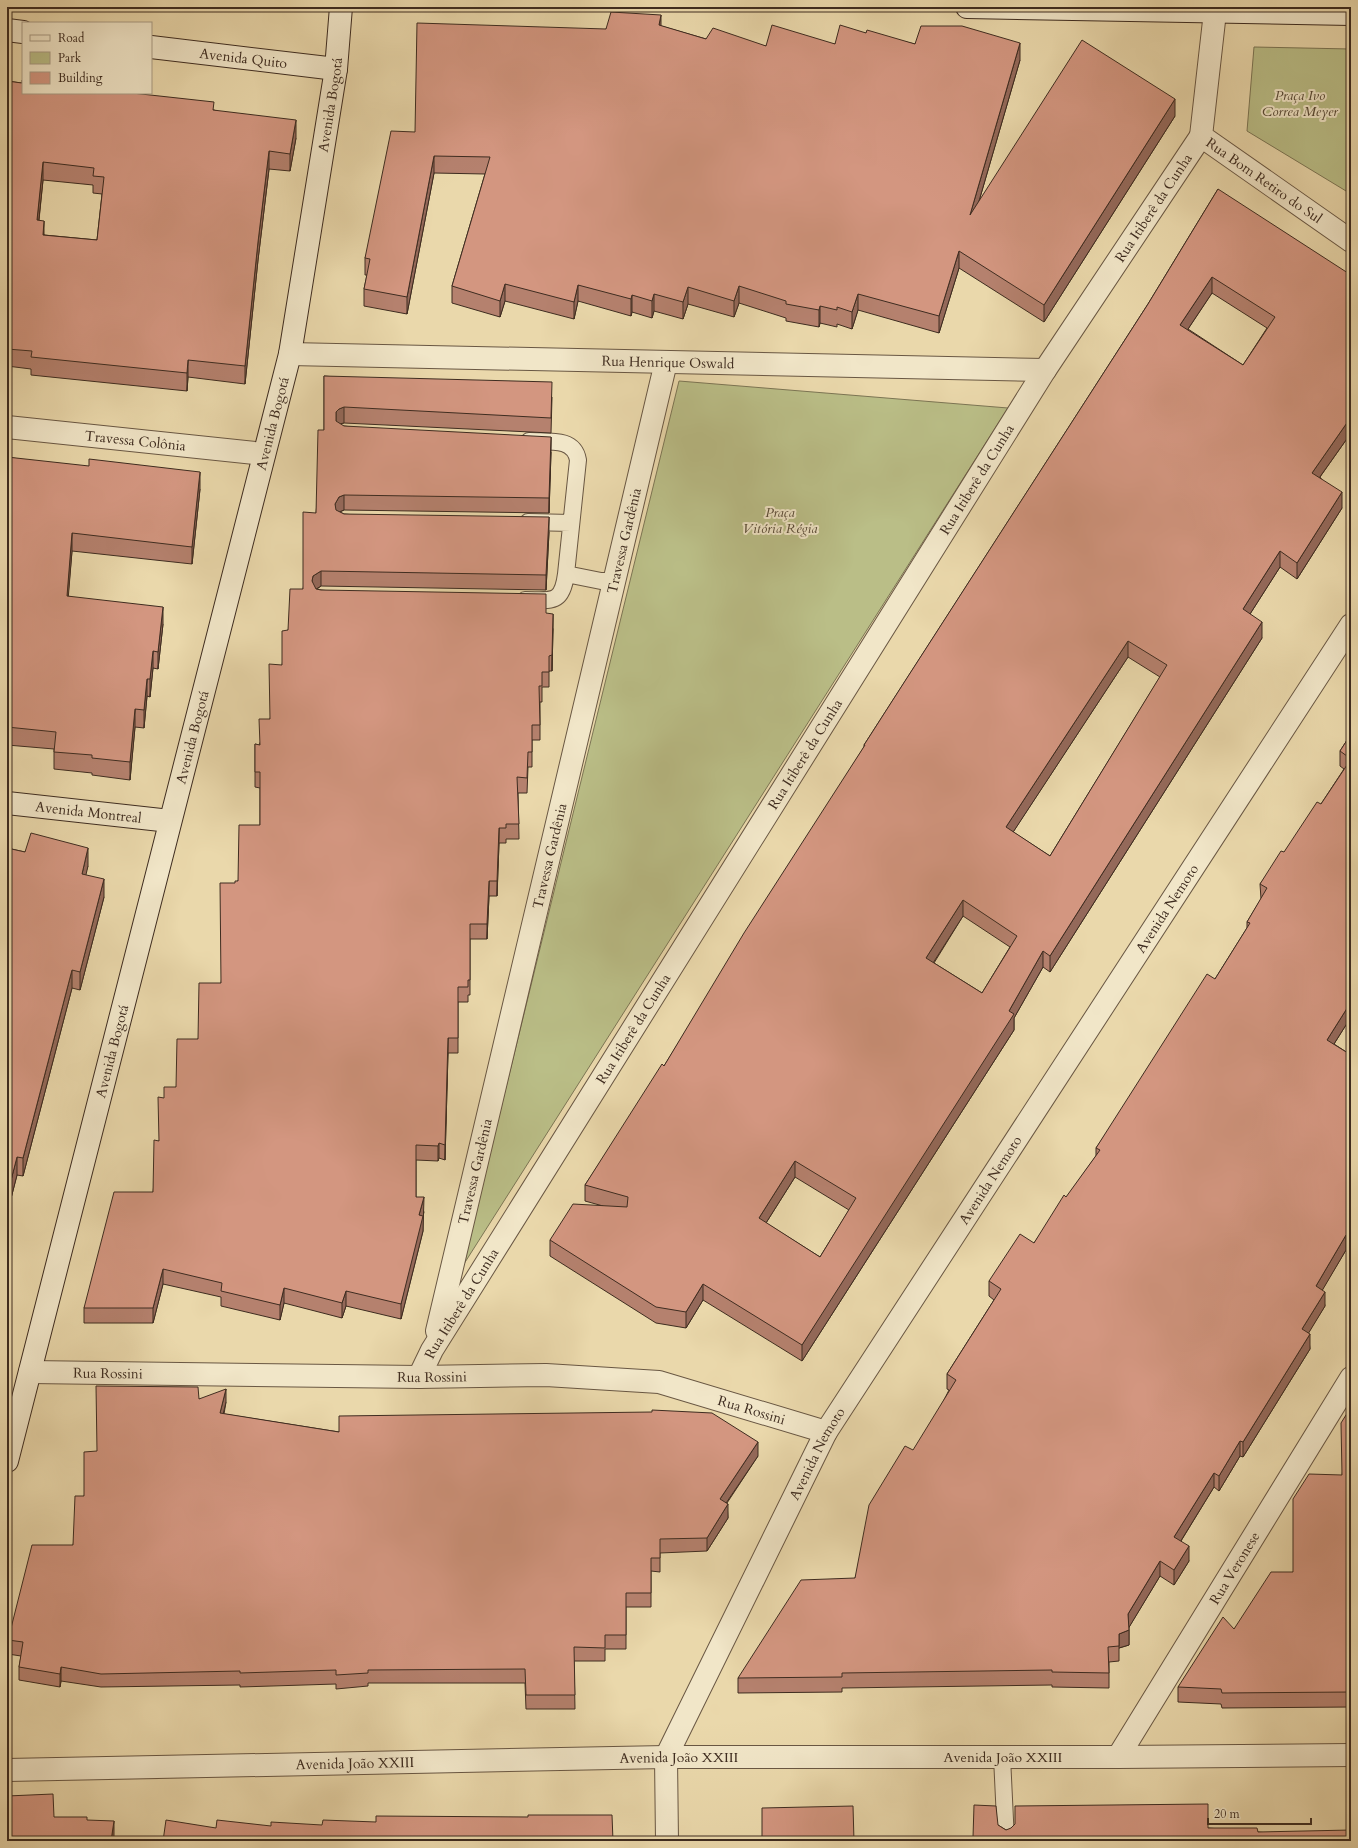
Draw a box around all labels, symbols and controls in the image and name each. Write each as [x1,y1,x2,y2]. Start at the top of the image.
legend [22,22,152,94]
text: Road [58,30,85,46]
street label: Avenida Quito [198,44,289,73]
text: Park [58,50,82,66]
street label: Avenida Bogotá [314,57,347,154]
text: Building [58,70,103,86]
park label: Praça Ivo Correa Meyer [1262,86,1338,121]
street label: Rua Bom Retiro do Sul [1202,133,1326,228]
street label: Rua Itiberê da Cunha [1111,150,1197,266]
street label: Rua Henrique Oswald [601,352,735,373]
street label: Avenida Bogotá [252,375,294,472]
street label: Rua Itiberê da Cunha [935,421,1019,538]
street label: Travessa Colônia [84,426,187,456]
street label: Travessa Gardênia [603,486,646,596]
park label: Praça Vitória Régia [742,503,818,538]
street label: Avenida Bogotá [171,689,214,786]
street label: Rua Itiberê da Cunha [764,695,847,813]
street label: Avenida Montreal [34,797,143,828]
street label: Travessa Gardênia [528,801,571,911]
street label: Avenida Nemoto [1131,860,1203,957]
street label: Rua Itiberê da Cunha [592,970,675,1088]
street label: Avenida Bogotá [91,1003,133,1100]
street label: Travessa Gardênia [454,1117,497,1226]
street label: Avenida Nemoto [955,1132,1027,1228]
street label: Rua Itiberê da Cunha [420,1245,503,1362]
street label: Rua Rossini [73,1364,143,1383]
street label: Rua Rossini [397,1367,467,1387]
street label: Rua Rossini [715,1391,788,1429]
street label: Avenida Nemoto [785,1403,850,1503]
street label: Rua Veronese [1205,1528,1264,1608]
street label: Avenida João XXIII [619,1748,738,1768]
street label: Avenida João XXIII [943,1748,1062,1767]
street label: Avenida João XXIII [295,1753,415,1774]
scale bar [1208,1800,1311,1826]
text: 20 m [1214,1806,1241,1822]

